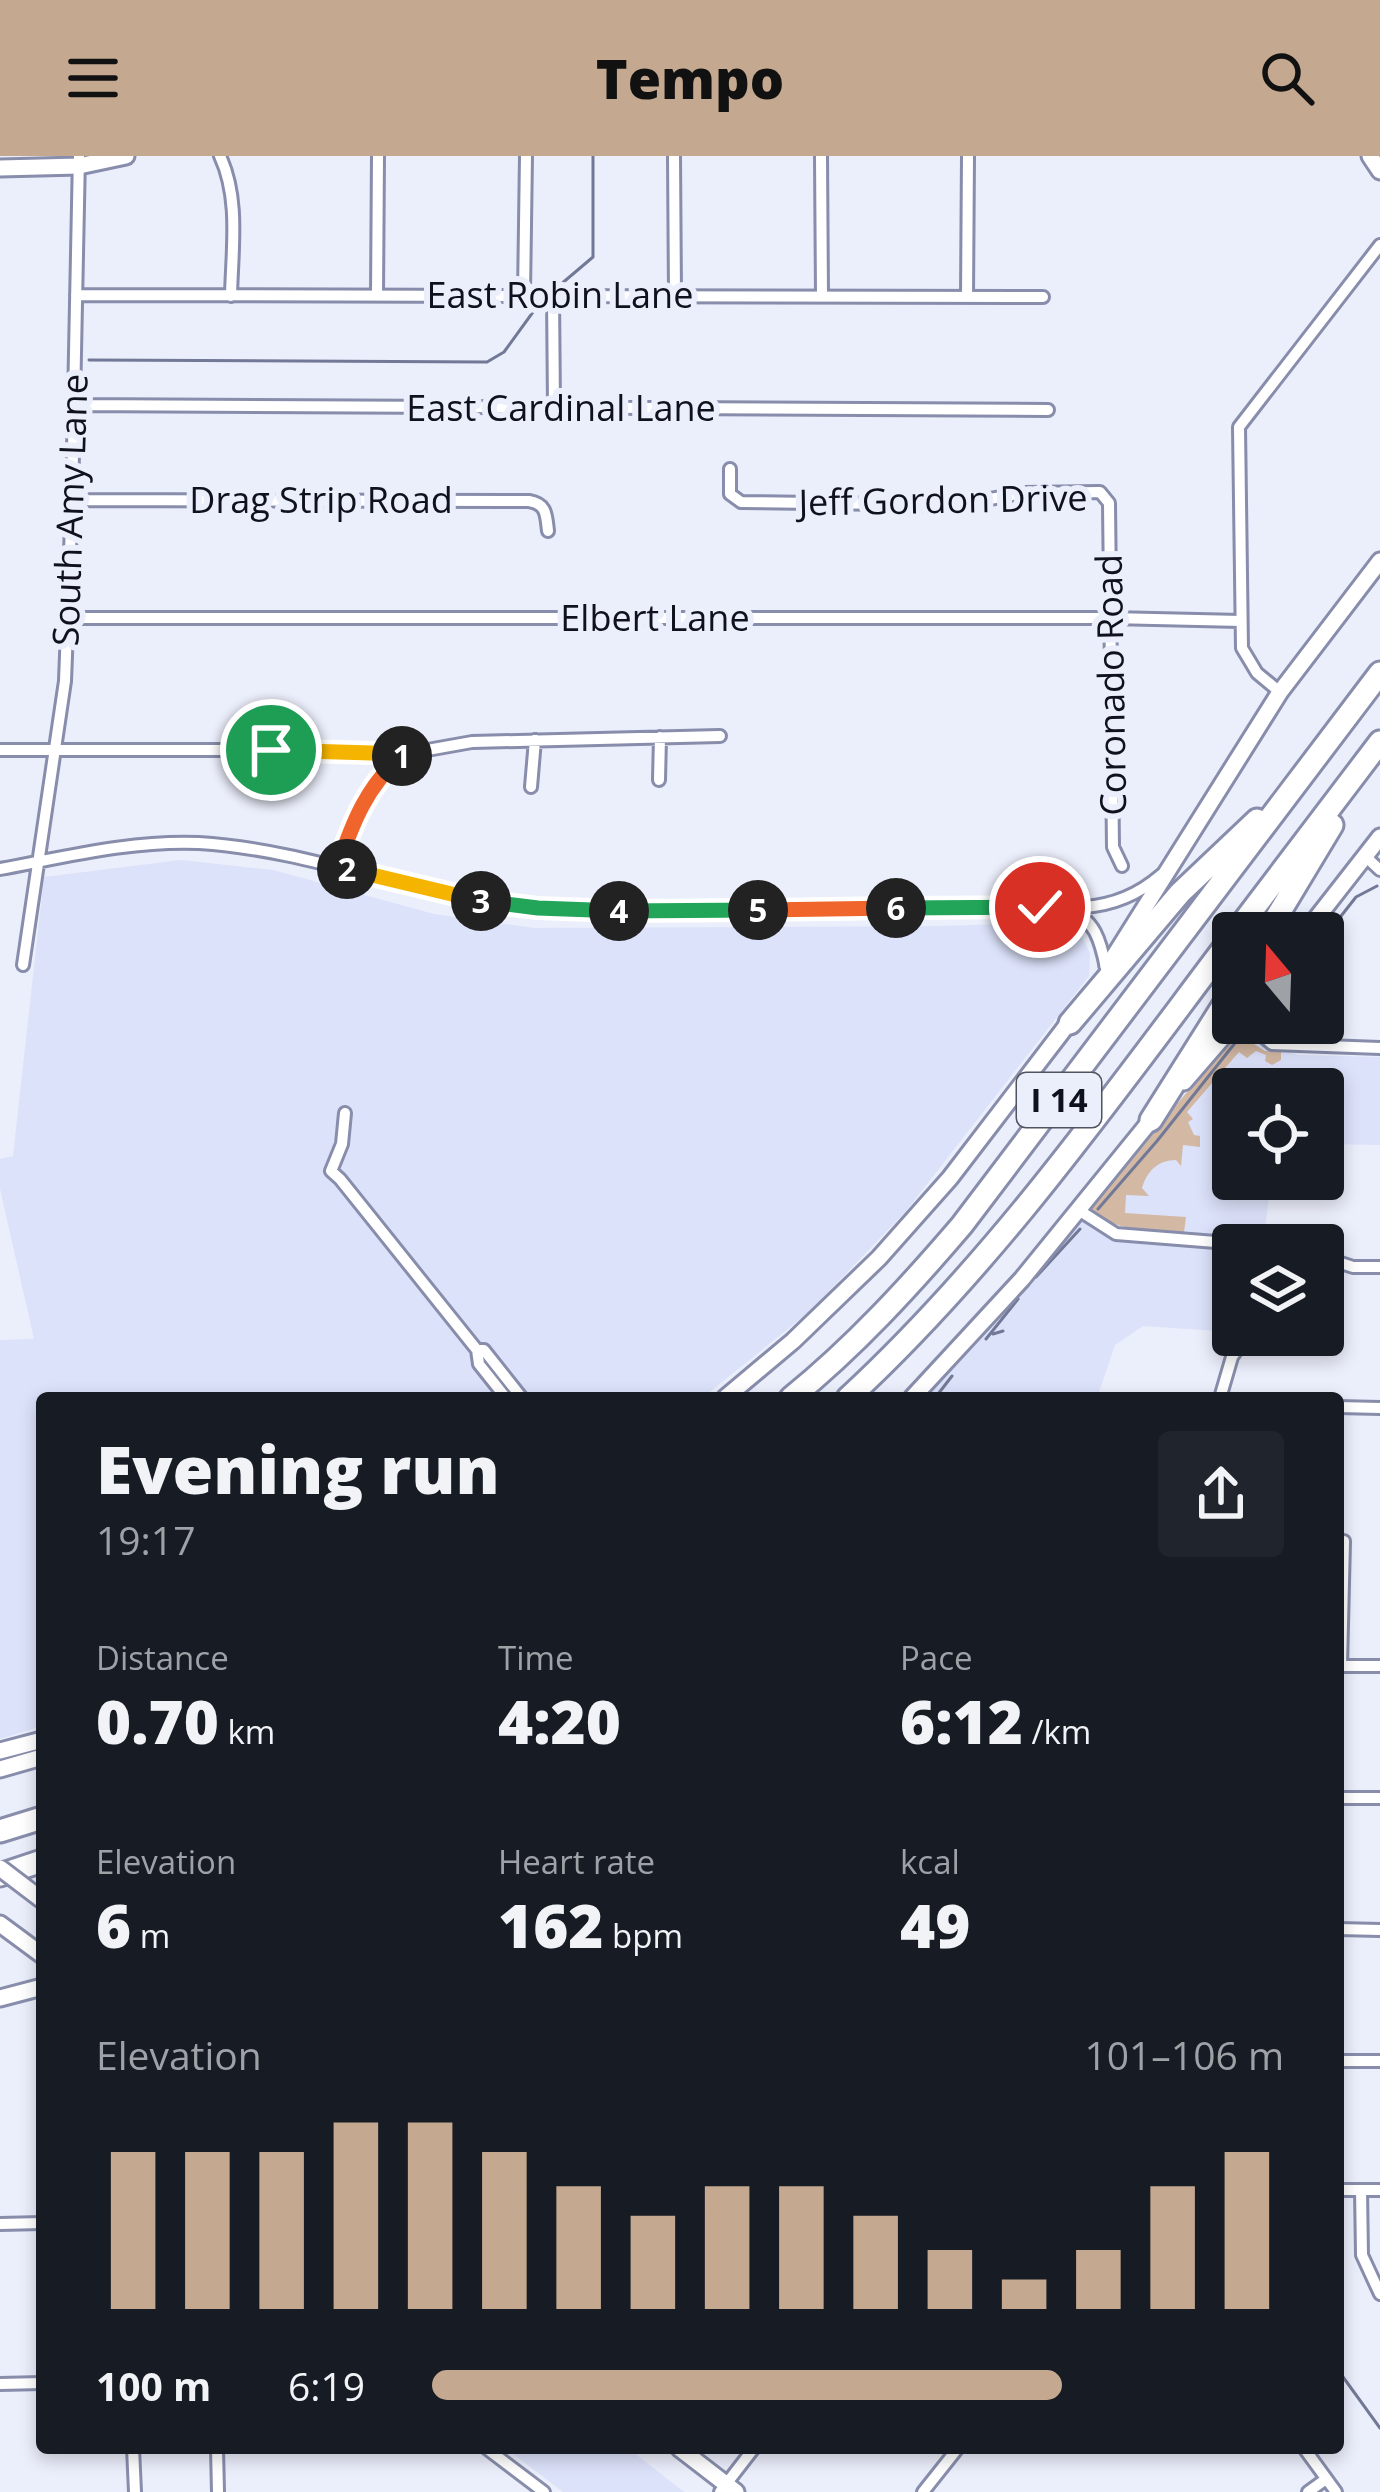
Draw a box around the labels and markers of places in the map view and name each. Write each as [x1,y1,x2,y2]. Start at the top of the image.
pin [220,699,322,801]
pin: 1 [372,726,432,786]
pin: 2 [317,839,377,899]
pin [989,856,1091,958]
pin: 3 [451,871,511,931]
pin: 6 [866,878,926,938]
pin: 5 [728,880,788,940]
pin: 4 [589,881,649,941]

